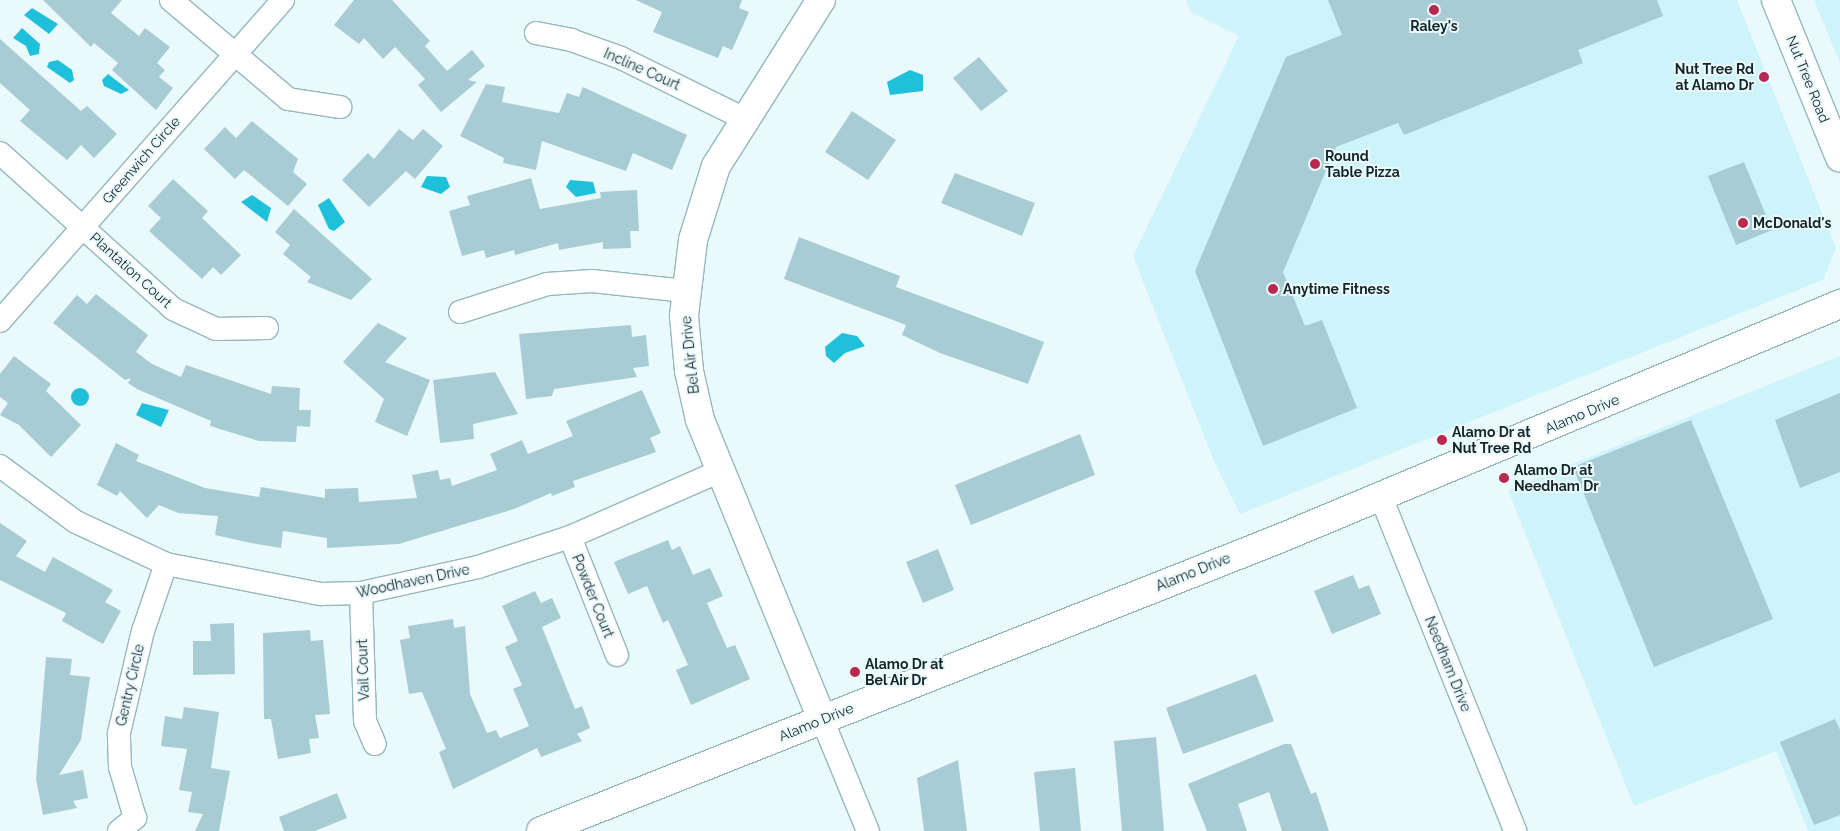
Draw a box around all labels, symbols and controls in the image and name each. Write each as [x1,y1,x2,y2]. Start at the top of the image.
marker: Raley's [1428,4,1440,16]
place label: Raley's [1410,18,1458,34]
street label: Nut Tree Road [1783,33,1833,125]
street label: Incline Court [601,45,683,93]
place label: Nut Tree Rd at Alamo Dr [1674,61,1754,94]
marker: Nut Tree Rd at Alamo Dr [1758,71,1770,83]
street label: Greenwich Circle [99,113,183,207]
place label: Round Table Pizza [1325,148,1400,180]
marker: Round Table Pizza [1309,158,1321,170]
place label: McDonald's [1753,215,1831,231]
marker: McDonald's [1737,217,1749,229]
street label: Plantation Court [87,229,175,311]
place label: Anytime Fitness [1283,281,1390,297]
marker: Anytime Fitness [1267,283,1279,295]
street label: Bel Air Drive [678,315,702,395]
street label: Alamo Drive [1542,391,1622,437]
place label: Alamo Dr at Nut Tree Rd [1452,424,1532,457]
marker: Alamo Dr at Nut Tree Rd [1436,434,1448,446]
place label: Alamo Dr at Needham Dr [1514,462,1599,494]
marker: Alamo Dr at Needham Dr [1498,472,1510,484]
street label: Alamo Drive [1153,549,1233,595]
street label: Powder Court [569,552,617,640]
street label: Woodhaven Drive [355,561,471,601]
street label: Needham Drive [1421,614,1475,714]
street label: Vail Court [354,638,372,702]
street label: Gentry Circle [112,642,148,728]
place label: Alamo Dr at Bel Air Dr [865,656,944,689]
marker: Alamo Dr at Bel Air Dr [849,666,861,678]
street label: Alamo Drive [776,699,856,745]

